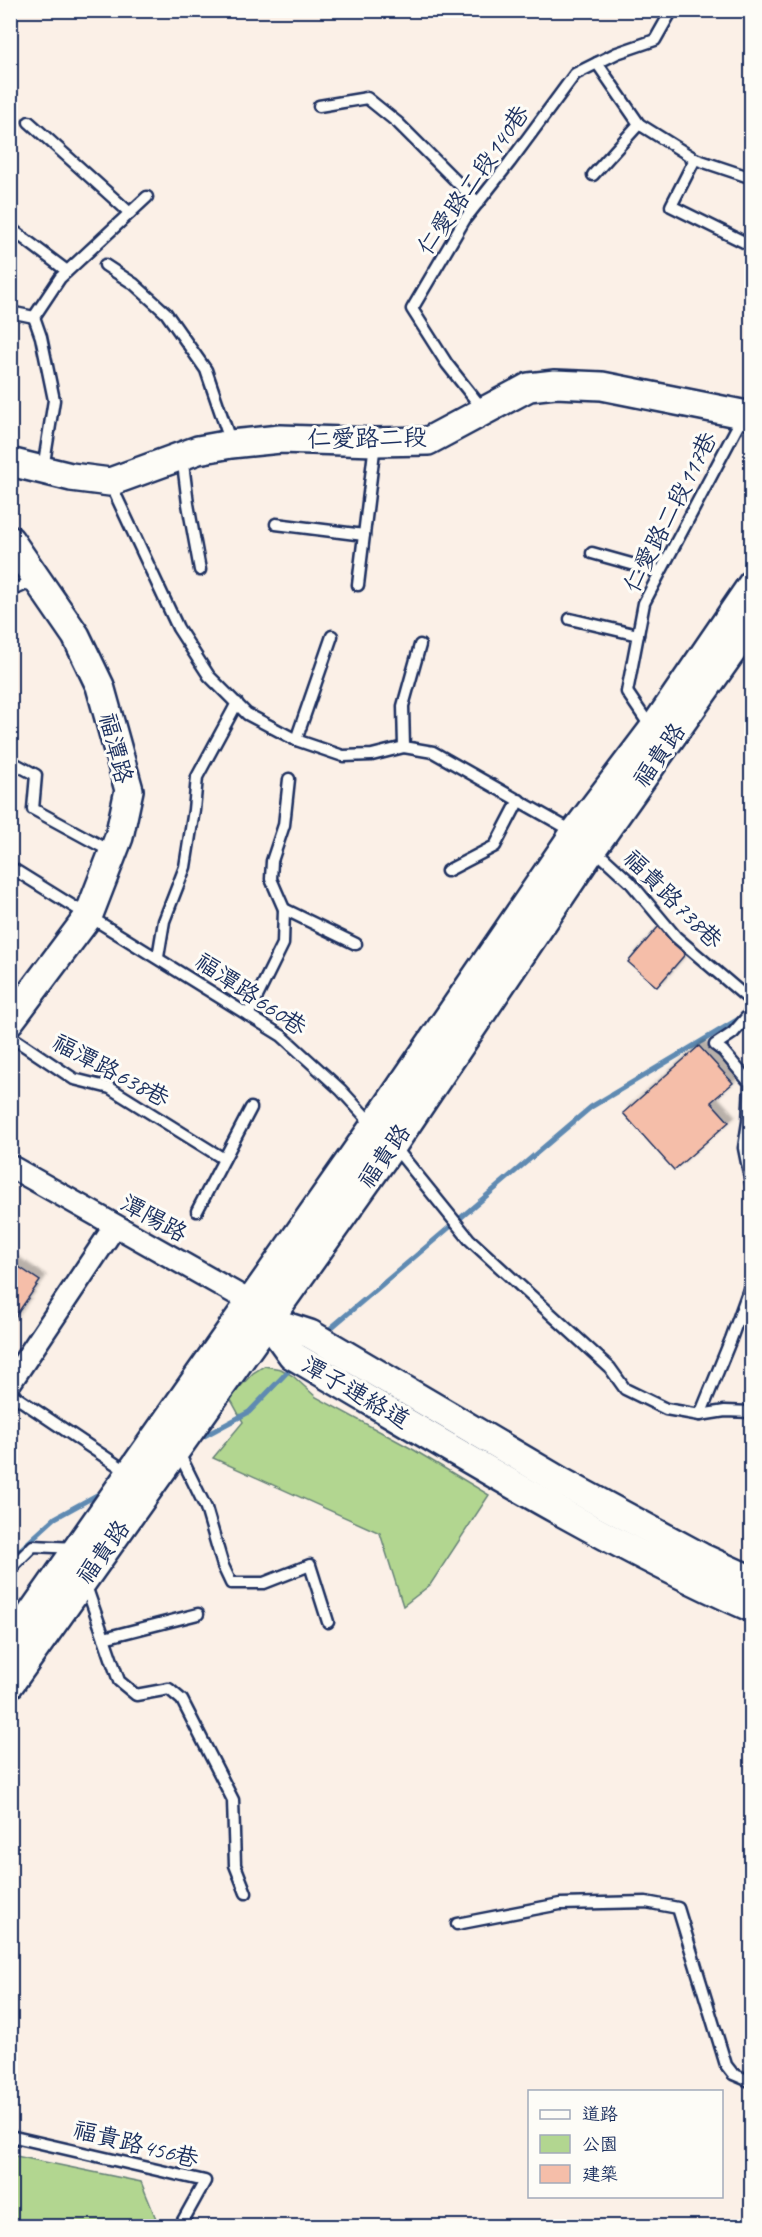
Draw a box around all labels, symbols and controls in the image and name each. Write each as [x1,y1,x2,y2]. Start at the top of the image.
street label: 仁愛路二段140巷 [410,99,536,261]
street label: 仁愛路二段 [307,422,427,454]
street label: 仁愛路二段117巷 [617,427,723,597]
street label: 福潭路 [93,709,139,787]
street label: 福貴路 [626,717,692,793]
street label: 福貴路738巷 [617,843,729,955]
street label: 福潭路660巷 [189,946,313,1042]
street label: 福潭路638巷 [47,1027,175,1113]
street label: 福貴路 [351,1118,417,1194]
street label: 潭陽路 [115,1187,193,1249]
street label: 潭子連絡道 [297,1349,415,1435]
street label: 福貴路 [70,1514,136,1590]
legend [528,2090,723,2198]
text: 道路 [582,2103,618,2125]
street label: 福貴路456巷 [70,2114,202,2174]
text: 公園 [582,2133,618,2155]
text: 建築 [582,2163,618,2185]

